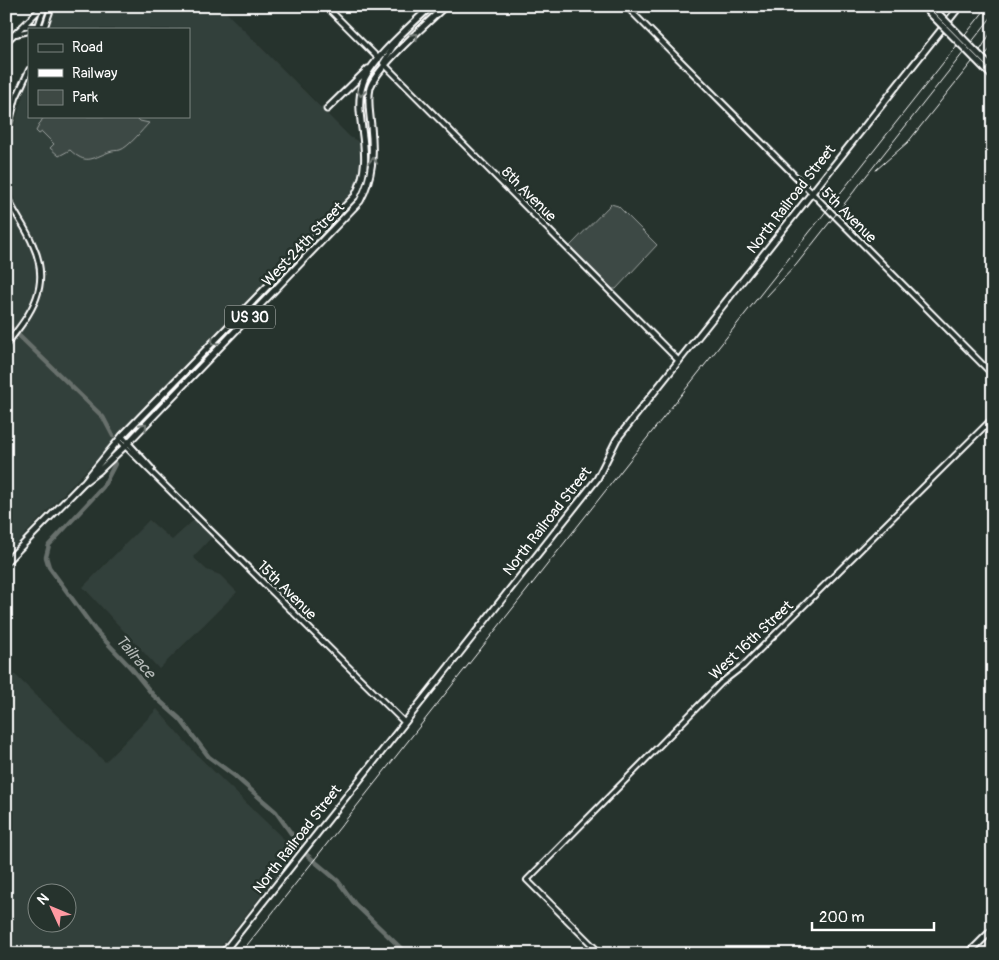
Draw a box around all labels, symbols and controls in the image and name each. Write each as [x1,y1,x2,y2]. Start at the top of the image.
legend [28,28,190,118]
one-way arrow [409,33,418,42]
text: Road [72,38,103,57]
text: Railway [72,64,118,83]
text: Park [72,88,99,107]
one-way arrow [356,89,367,97]
street label: North Railroad Street [743,140,840,258]
one-way arrow [367,156,378,164]
street label: 8th Avenue [497,163,561,226]
street label: 5th Avenue [817,184,881,247]
street label: West 24th Street [258,197,349,291]
road number: US 30 [225,306,275,328]
one-way arrow [211,337,220,346]
one-way arrow [138,423,147,432]
street label: North Railroad Street [499,462,596,580]
street label: 15th Avenue [253,557,321,625]
street label: West 16th Street [705,596,798,684]
water label: Tailrace [111,631,161,684]
street label: North Railroad Street [249,780,346,898]
north arrow [28,882,78,932]
text: N [34,890,52,909]
scale bar [812,900,934,932]
text: 200 m [819,908,864,927]

